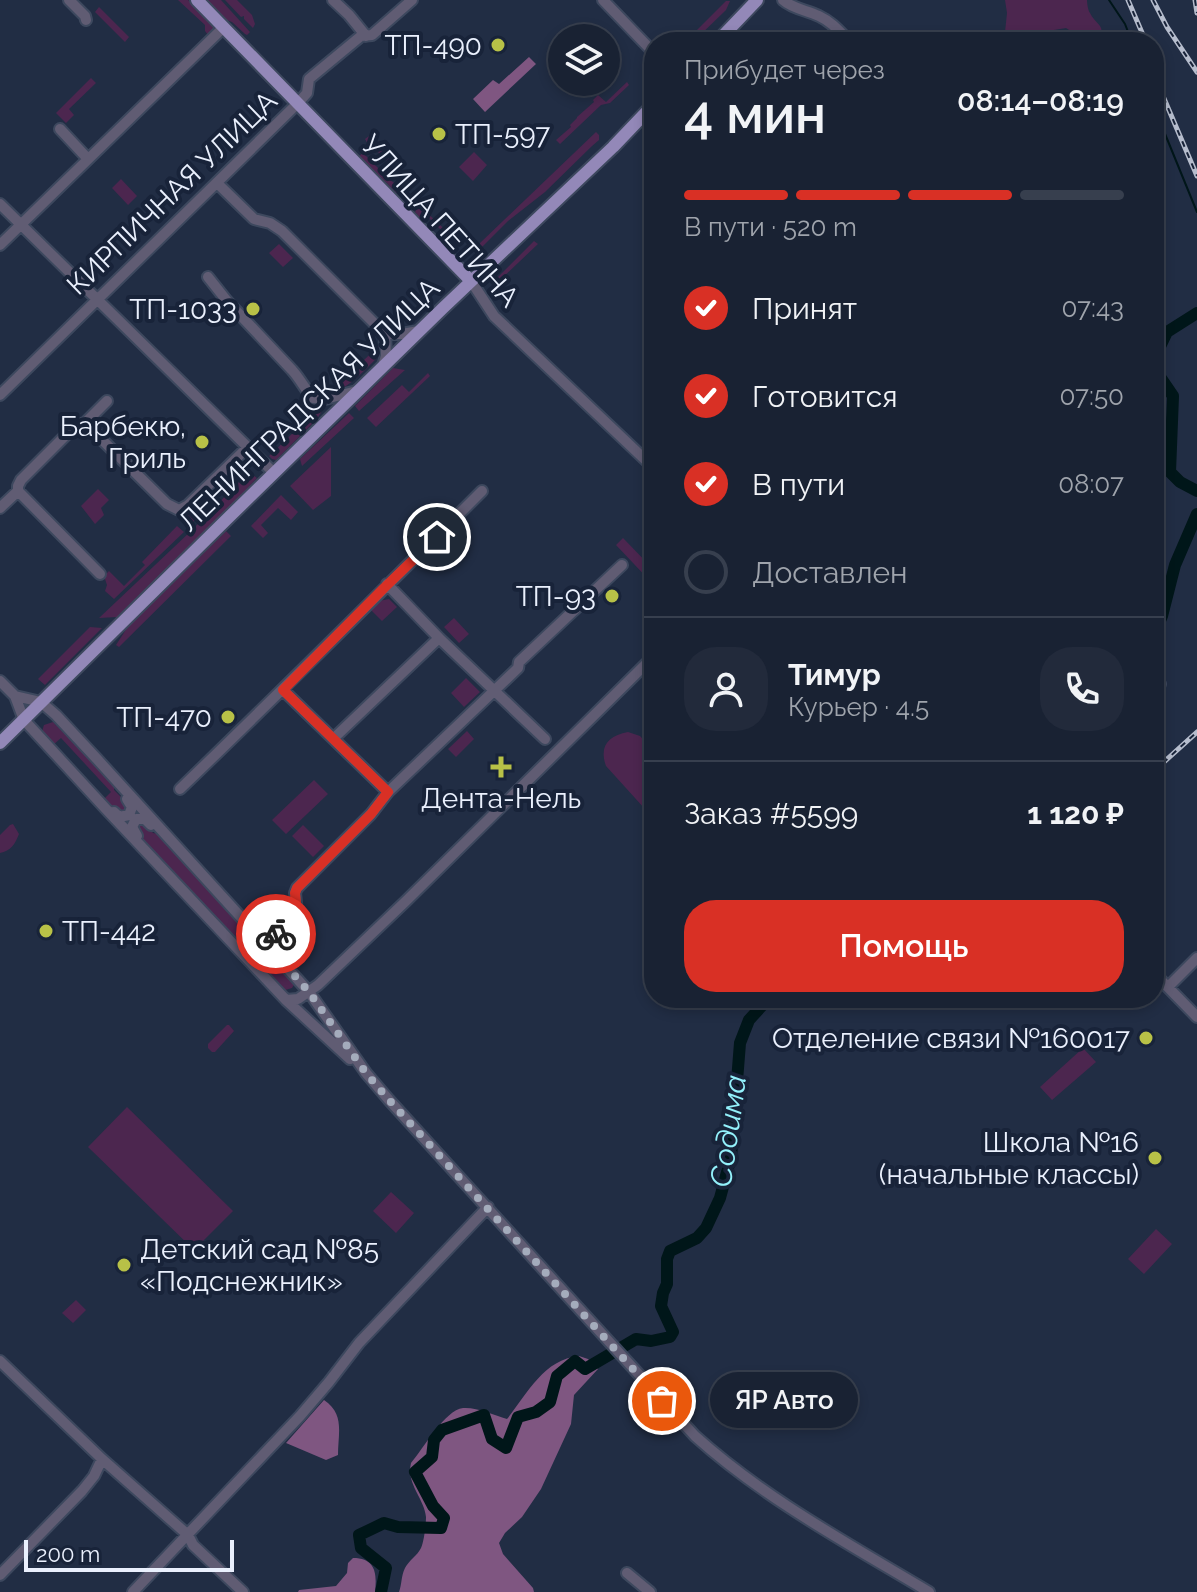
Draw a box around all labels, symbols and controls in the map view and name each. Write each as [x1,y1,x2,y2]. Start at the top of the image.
map controls [548,24,620,96]
button: layers [548,24,620,96]
place label: ТП-490 [384,29,482,62]
marker: ТП-490 [489,36,507,54]
text: Прибудет через [684,55,885,85]
text: 08:14–08:19 [957,83,1124,118]
street label: КИРПИЧНАЯ УЛИЦА [60,84,284,302]
text: 4 мин [684,84,826,145]
place label: ТП-597 [455,118,550,151]
marker: ТП-597 [430,125,448,143]
street label: УЛИЦА ПЕТИНА [354,128,526,314]
text: В пути · 520 m [684,212,857,242]
street label: ЛЕНИНГРАДСКАЯ УЛИЦА [172,272,446,538]
icon: check [684,286,728,330]
text: Принят [752,291,857,326]
place label: ТП-1033 [129,293,237,326]
text: 07:43 [1061,293,1124,323]
marker: ТП-1033 [244,300,262,318]
icon: check [684,374,728,418]
text: Готовится [752,379,898,414]
text: 07:50 [1059,381,1124,411]
place label: Барбекю, Гриль [60,410,186,475]
marker: Барбекю, Гриль [193,433,211,451]
icon: check [684,462,728,506]
text: В пути [752,467,845,502]
text: 08:07 [1058,469,1124,499]
pin [403,503,471,571]
icon: home [415,515,459,559]
text: Доставлен [752,555,908,590]
place label: ТП-93 [516,580,596,613]
marker: ТП-93 [603,587,621,605]
button: person [684,647,768,731]
button: phone [1040,647,1124,731]
text: Тимур [788,657,881,692]
text: Курьер · 4.5 [788,692,929,722]
place label: ТП-470 [116,701,212,734]
marker: ТП-470 [219,708,237,726]
marker: Дента-Нель [490,756,512,778]
place label: Дента-Нель [421,782,581,815]
text: Заказ #5599 [684,796,858,831]
text: 1 120 ₽ [1027,796,1124,831]
courier [236,894,316,974]
button: Помощь [684,900,1124,992]
icon: bike [254,912,298,956]
place label: ТП-442 [62,915,156,948]
marker: ТП-442 [37,922,55,940]
place label: Отделение связи №160017 [772,1022,1130,1055]
marker: Отделение связи №160017 [1137,1029,1155,1047]
water label: Содима [703,1073,753,1189]
place label: Школа №16 (начальные классы) [879,1126,1139,1191]
marker: Школа №16 (начальные классы) [1146,1149,1164,1167]
place label: Детский сад №85 «Подснежник» [140,1233,379,1298]
marker: Детский сад №85 «Подснежник» [115,1256,133,1274]
pin [628,1367,696,1435]
callout: ЯР Авто [710,1373,858,1429]
icon: bag [640,1379,684,1423]
text: ЯР Авто [734,1385,834,1415]
scale bar [24,1536,234,1572]
text: 200 m [36,1541,100,1567]

